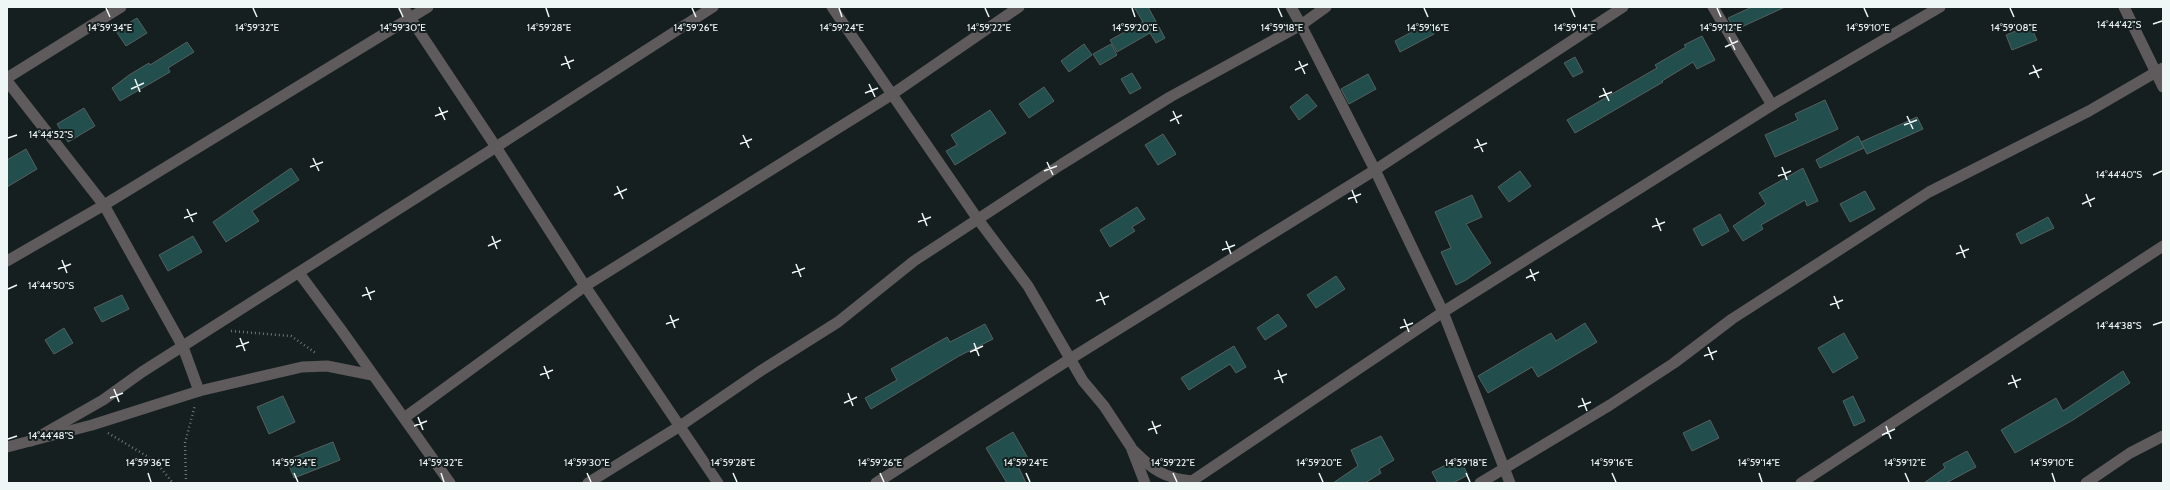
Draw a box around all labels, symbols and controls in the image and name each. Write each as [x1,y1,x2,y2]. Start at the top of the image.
text: 14°44'42"S [2097,18,2141,31]
text: 14°59'34"E [88,21,133,34]
text: 14°59'32"E [235,21,279,34]
text: 14°59'30"E [380,21,426,34]
text: 14°59'28"E [527,21,572,34]
text: 14°59'26"E [674,21,719,34]
text: 14°59'24"E [820,21,865,34]
text: 14°59'22"E [967,21,1011,34]
text: 14°59'20"E [1112,21,1158,34]
text: 14°59'18"E [1261,21,1304,34]
text: 14°59'16"E [1407,21,1450,34]
text: 14°59'14"E [1554,21,1597,34]
text: 14°59'12"E [1700,21,1742,34]
text: 14°59'10"E [1846,21,1890,34]
text: 14°59'08"E [1991,21,2038,34]
text: 14°44'52"S [29,128,73,141]
text: 14°44'40"S [2096,168,2142,181]
text: 14°44'50"S [28,279,74,292]
text: 14°44'38"S [2096,319,2142,332]
text: 14°44'48"S [28,429,74,442]
text: 14°59'36"E [126,456,171,469]
text: 14°59'34"E [272,456,317,469]
text: 14°59'32"E [419,456,463,469]
text: 14°59'30"E [564,456,610,469]
text: 14°59'28"E [711,456,756,469]
text: 14°59'26"E [858,456,903,469]
text: 14°59'24"E [1004,456,1049,469]
text: 14°59'22"E [1151,456,1195,469]
text: 14°59'20"E [1296,456,1342,469]
text: 14°59'18"E [1445,456,1488,469]
text: 14°59'16"E [1591,456,1634,469]
text: 14°59'14"E [1738,456,1781,469]
text: 14°59'12"E [1884,456,1926,469]
text: 14°59'10"E [2030,456,2074,469]

